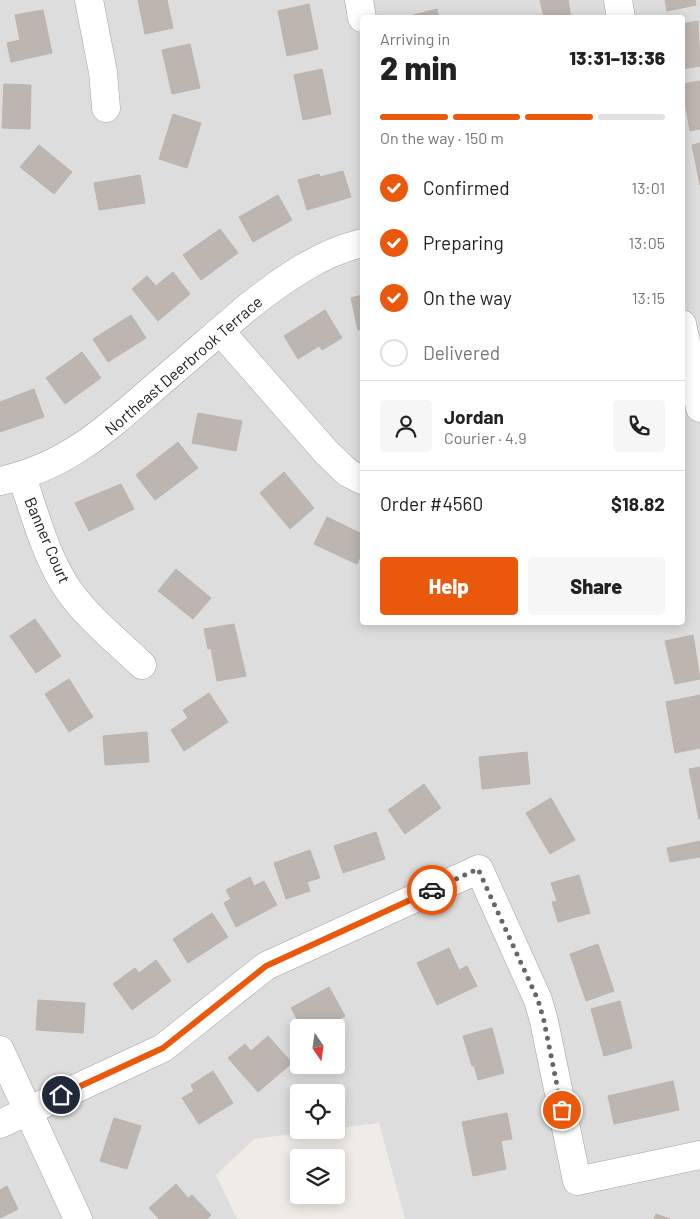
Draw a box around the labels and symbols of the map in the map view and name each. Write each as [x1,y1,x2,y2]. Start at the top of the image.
street label: Northeast Deerbrook Terrace [100,291,266,439]
street label: Banner Court [21,494,75,586]
courier [407,865,457,915]
north arrow [290,1019,345,1074]
pin [40,1074,82,1116]
pin [541,1089,583,1131]

